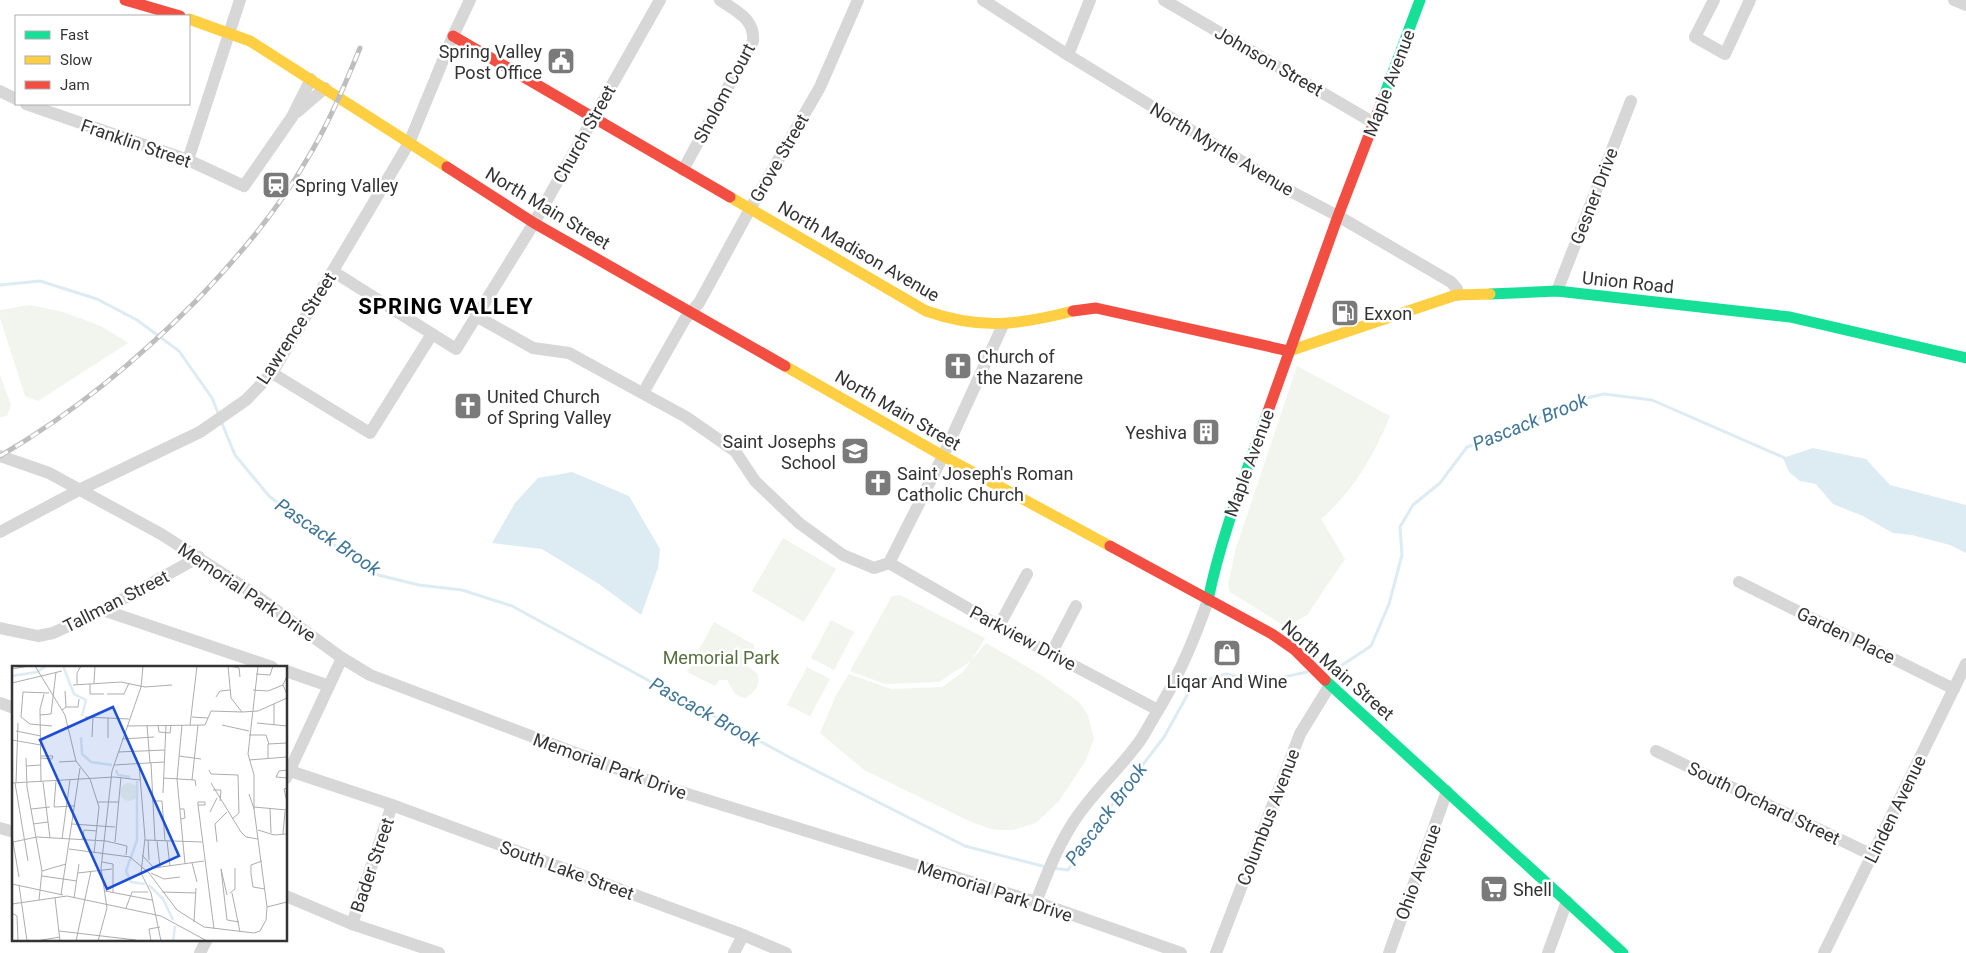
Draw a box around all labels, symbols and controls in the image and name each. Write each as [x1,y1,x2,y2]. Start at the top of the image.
legend [15,15,190,105]
street label: Johnson Street [1211,22,1327,101]
text: Fast [60,26,89,44]
street label: Maple Avenue [1359,27,1419,139]
street label: Sholom Court [689,39,759,147]
place label: Spring Valley Post Office [439,41,542,83]
public building icon: Spring Valley Post Office [546,46,576,76]
text: Slow [60,51,92,69]
text: Jam [60,76,90,94]
street label: Church Street [548,81,620,187]
street label: North Myrtle Avenue [1146,98,1298,200]
street label: Grove Street [745,110,813,206]
street label: Franklin Street [78,114,194,172]
street label: Gesner Drive [1566,145,1622,247]
street label: North Main Street [482,163,614,254]
station icon: Spring Valley [261,170,291,200]
place label: Spring Valley [295,175,399,196]
street label: North Madison Avenue [775,196,943,306]
street label: Union Road [1581,267,1675,297]
street label: Lawrence Street [252,268,340,388]
district label: SPRING VALLEY [358,294,534,319]
fuel station icon: Exxon [1330,298,1360,328]
place label: Exxon [1364,303,1412,324]
place label: Church of the Nazarene [977,346,1083,388]
church icon: Church of the Nazarene [943,351,973,381]
street label: North Main Street [831,365,965,455]
place label: United Church of Spring Valley [487,386,612,428]
water label: Pascack Brook [1469,388,1592,456]
church icon: United Church of Spring Valley [453,391,483,421]
street label: Maple Avenue [1220,406,1278,520]
building icon: Yeshiva [1191,417,1221,447]
place label: Yeshiva [1125,422,1187,443]
place label: Saint Josephs School [723,431,836,473]
school or university icon: Saint Josephs School [840,436,870,466]
place label: Saint Joseph's Roman Catholic Church [897,463,1073,505]
church icon: Saint Joseph's Roman Catholic Church [863,468,893,498]
water label: Pascack Brook [271,493,386,581]
street label: Memorial Park Drive [174,538,320,646]
street label: Tallman Street [60,565,172,637]
street label: Parkview Drive [966,601,1080,675]
street label: Garden Place [1794,602,1898,668]
street label: North Main Street [1278,616,1398,724]
shop icon: Liqar And Wine [1212,638,1242,668]
park label: Memorial Park [663,647,780,668]
inset map [12,666,288,940]
place label: Liqar And Wine [1167,671,1287,692]
water label: Pascack Brook [646,672,765,752]
street label: Memorial Park Drive [530,728,690,804]
street label: Columbus Avenue [1232,746,1304,888]
street label: Linden Avenue [1860,752,1930,866]
street label: South Orchard Street [1685,757,1844,849]
water label: Pascack Brook [1060,758,1152,870]
street label: Bader Street [346,815,398,915]
street label: Ohio Avenue [1391,821,1445,923]
street label: South Lake Street [497,836,637,904]
street label: Memorial Park Drive [915,856,1075,926]
supermarket icon: Shell [1479,874,1509,904]
place label: Shell [1513,879,1552,900]

